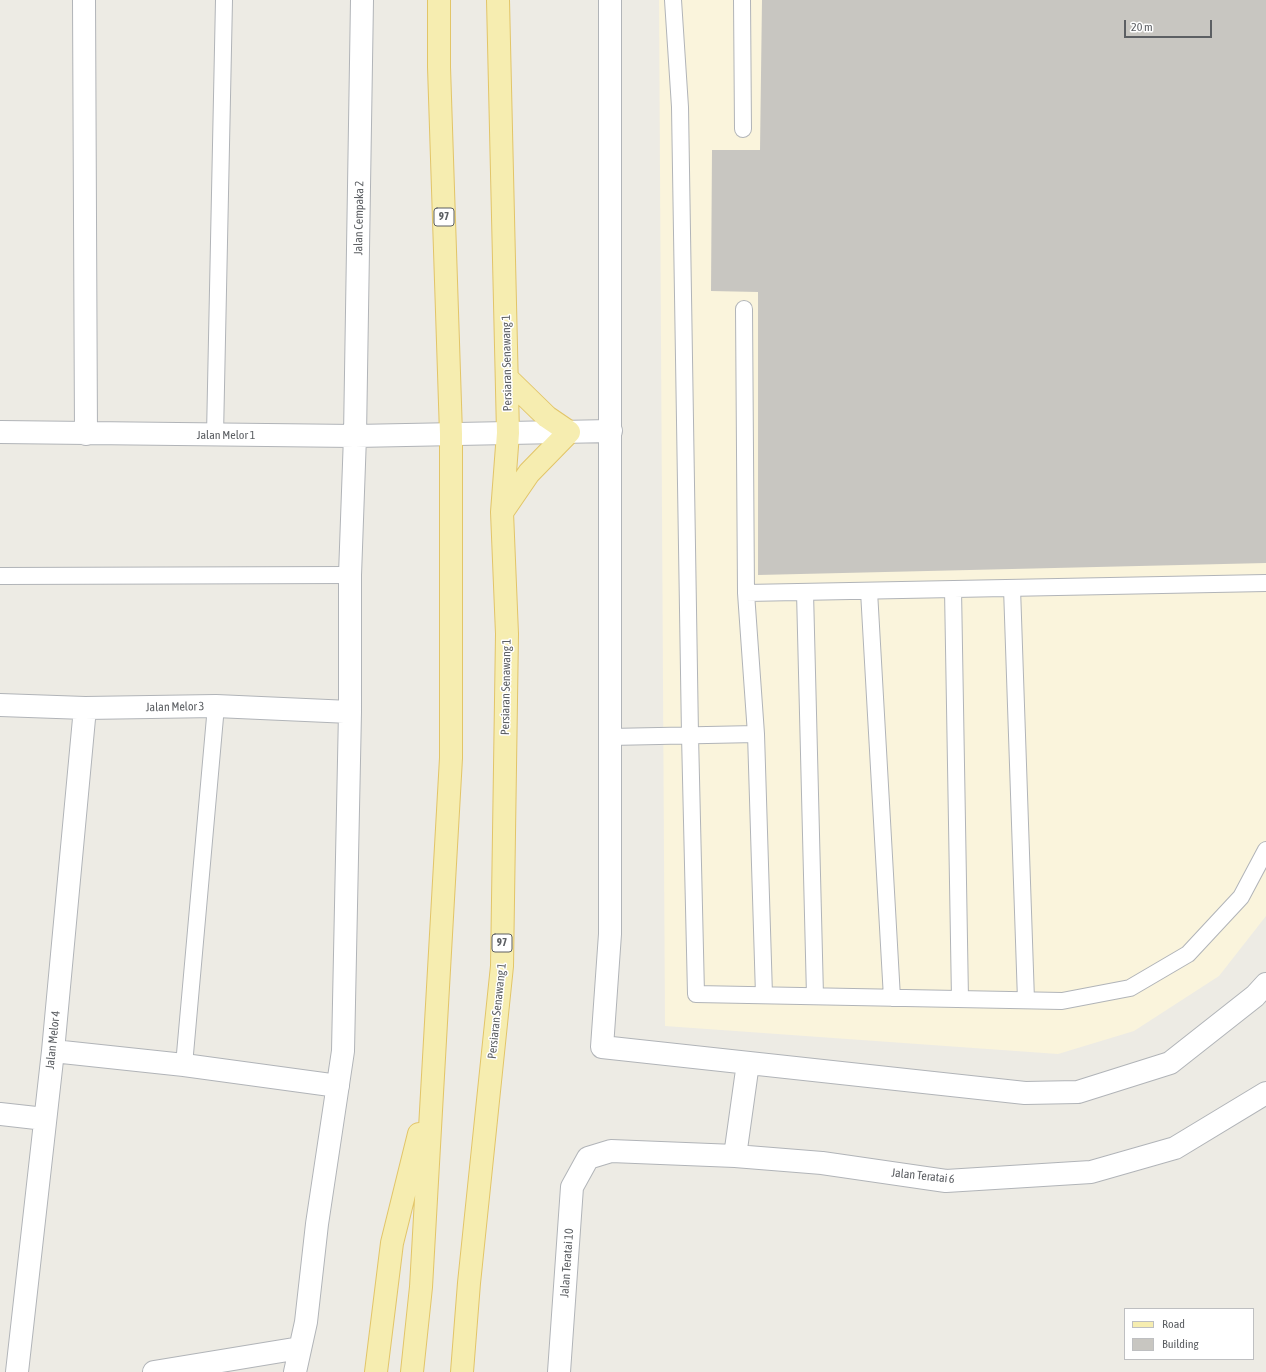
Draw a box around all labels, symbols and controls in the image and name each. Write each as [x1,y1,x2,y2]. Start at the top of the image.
scale bar [1126,12,1214,38]
text: 20 m [1131,20,1153,34]
street label: Jalan Cempaka 2 [351,181,367,255]
road number: 97 [434,208,454,226]
street label: Persiaran Senawang 1 [499,315,515,411]
street label: Jalan Melor 1 [197,428,255,442]
street label: Persiaran Senawang 1 [498,639,514,735]
street label: Jalan Melor 3 [146,699,204,715]
road number: 97 [492,934,512,952]
street label: Persiaran Senawang 1 [485,962,509,1060]
street label: Jalan Melor 4 [43,1010,63,1070]
street label: Jalan Teratai 6 [891,1166,955,1186]
street label: Jalan Teratai 10 [557,1228,577,1298]
legend [1124,1308,1254,1360]
text: Road [1162,1317,1185,1331]
text: Building [1162,1337,1199,1351]

